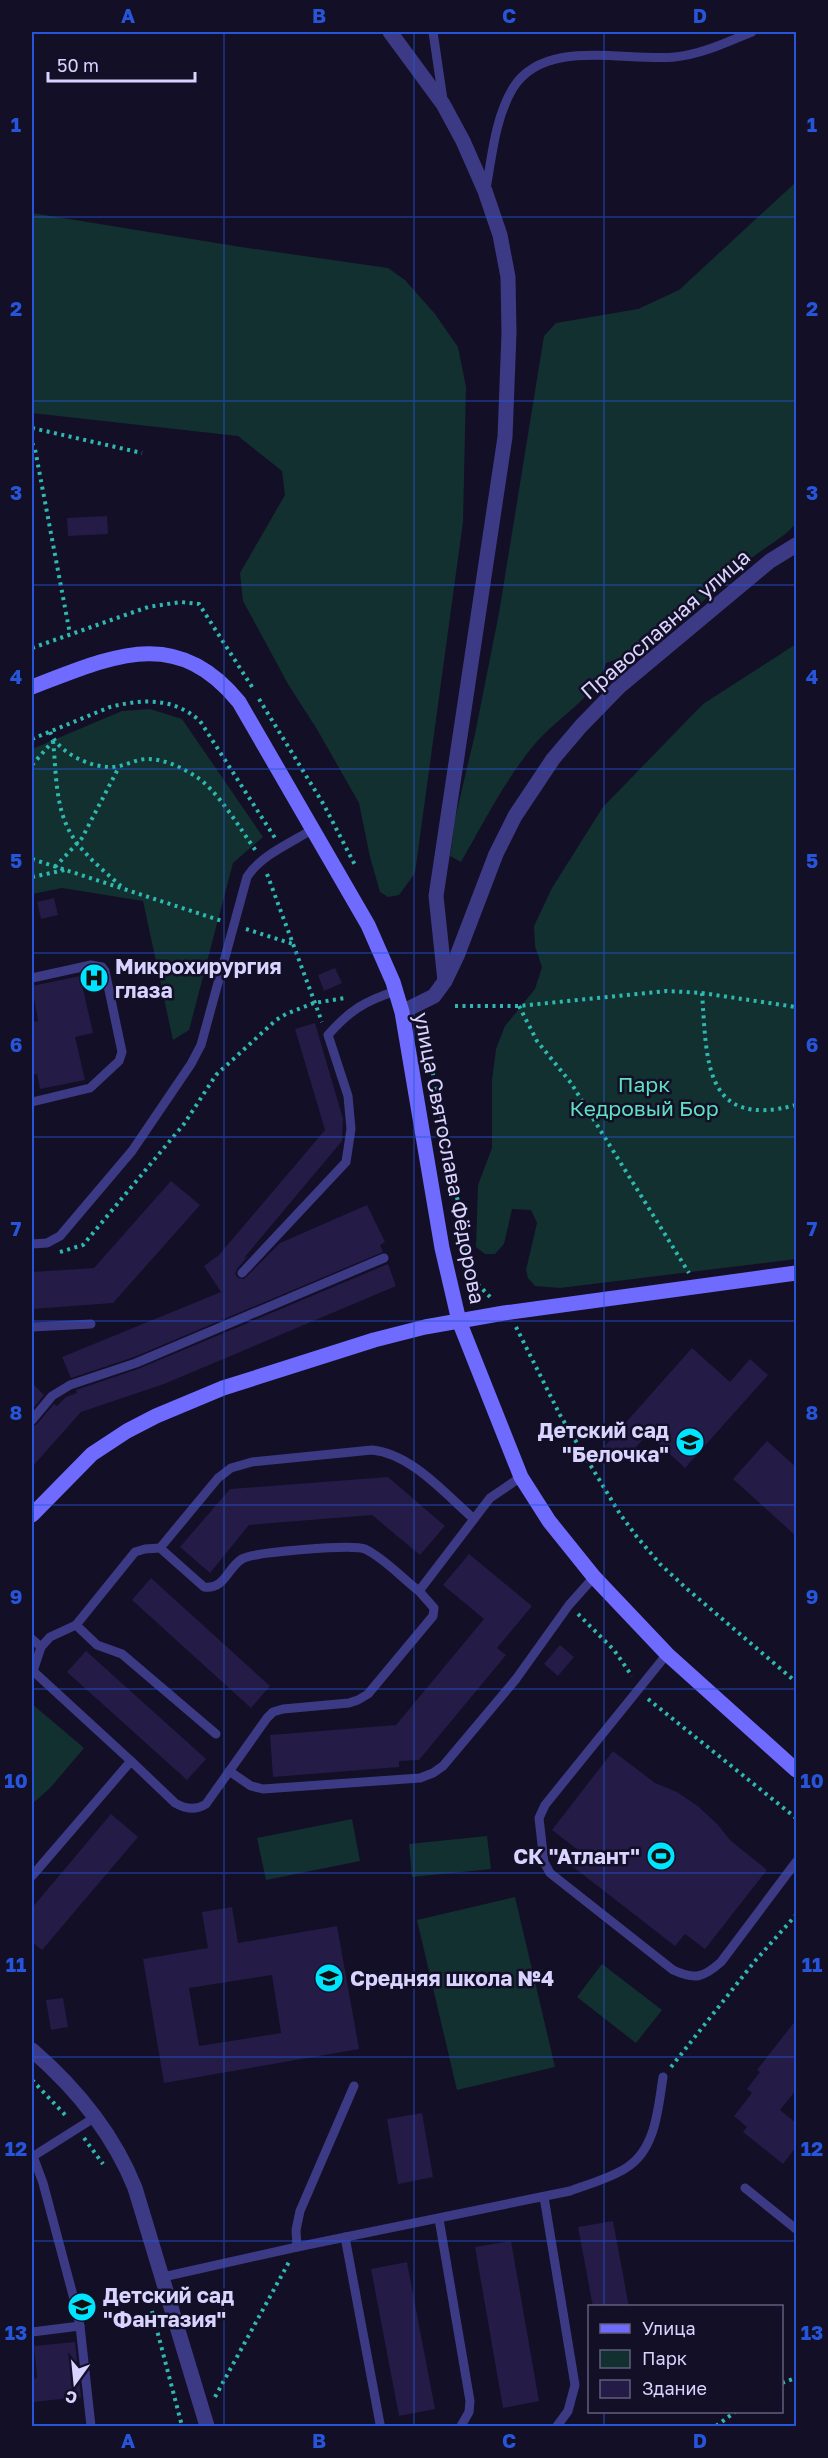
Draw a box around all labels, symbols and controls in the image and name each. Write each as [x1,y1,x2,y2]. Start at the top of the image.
text: A [121,3,135,27]
text: B [312,3,326,27]
text: C [502,3,516,27]
text: D [693,3,707,27]
scale bar [48,45,195,83]
text: 50 m [57,54,99,76]
text: 1 [11,112,21,136]
text: 1 [807,112,817,136]
text: 2 [10,296,22,320]
text: 2 [806,296,818,320]
text: 3 [10,480,22,504]
text: 3 [806,480,818,504]
street label: Православная улица [575,543,755,705]
text: 4 [10,664,22,688]
text: 4 [806,664,818,688]
text: 5 [10,848,22,872]
text: 5 [806,848,818,872]
place label: Микрохирургия глаза [115,953,282,1003]
hospital icon: Микрохирургия глаза [78,962,110,994]
street label: улица Святослава Фёдорова [409,1010,491,1306]
text: 6 [10,1032,22,1056]
text: 6 [806,1032,818,1056]
park label: Парк Кедровый Бор [569,1071,719,1121]
text: 7 [11,1216,22,1240]
text: 7 [807,1216,818,1240]
text: 8 [10,1400,22,1424]
text: 8 [806,1400,818,1424]
place label: Детский сад "Белочка" [538,1417,669,1467]
school or university icon: Детский сад "Белочка" [674,1426,706,1458]
text: 9 [10,1584,22,1608]
text: 9 [806,1584,818,1608]
text: 10 [4,1768,28,1792]
text: 10 [800,1768,824,1792]
sports icon: СК "Атлант" [645,1840,677,1872]
place label: СК "Атлант" [513,1843,640,1869]
text: 11 [6,1952,26,1976]
text: 11 [802,1952,822,1976]
school or university icon: Средняя школа №4 [313,1962,345,1994]
place label: Средняя школа №4 [350,1965,554,1991]
text: 12 [5,2136,27,2160]
text: 12 [801,2136,823,2160]
place label: Детский сад "Фантазия" [103,2282,234,2332]
school or university icon: Детский сад "Фантазия" [66,2291,98,2323]
legend [588,2305,783,2413]
text: Улица [642,2317,696,2339]
text: 13 [5,2320,27,2344]
text: 13 [801,2320,823,2344]
text: Парк [642,2347,687,2369]
north arrow [45,2353,105,2413]
text: Здание [642,2377,707,2399]
text: С [63,2386,79,2409]
text: A [121,2428,135,2452]
text: B [312,2428,326,2452]
text: C [502,2428,516,2452]
text: D [693,2428,707,2452]

